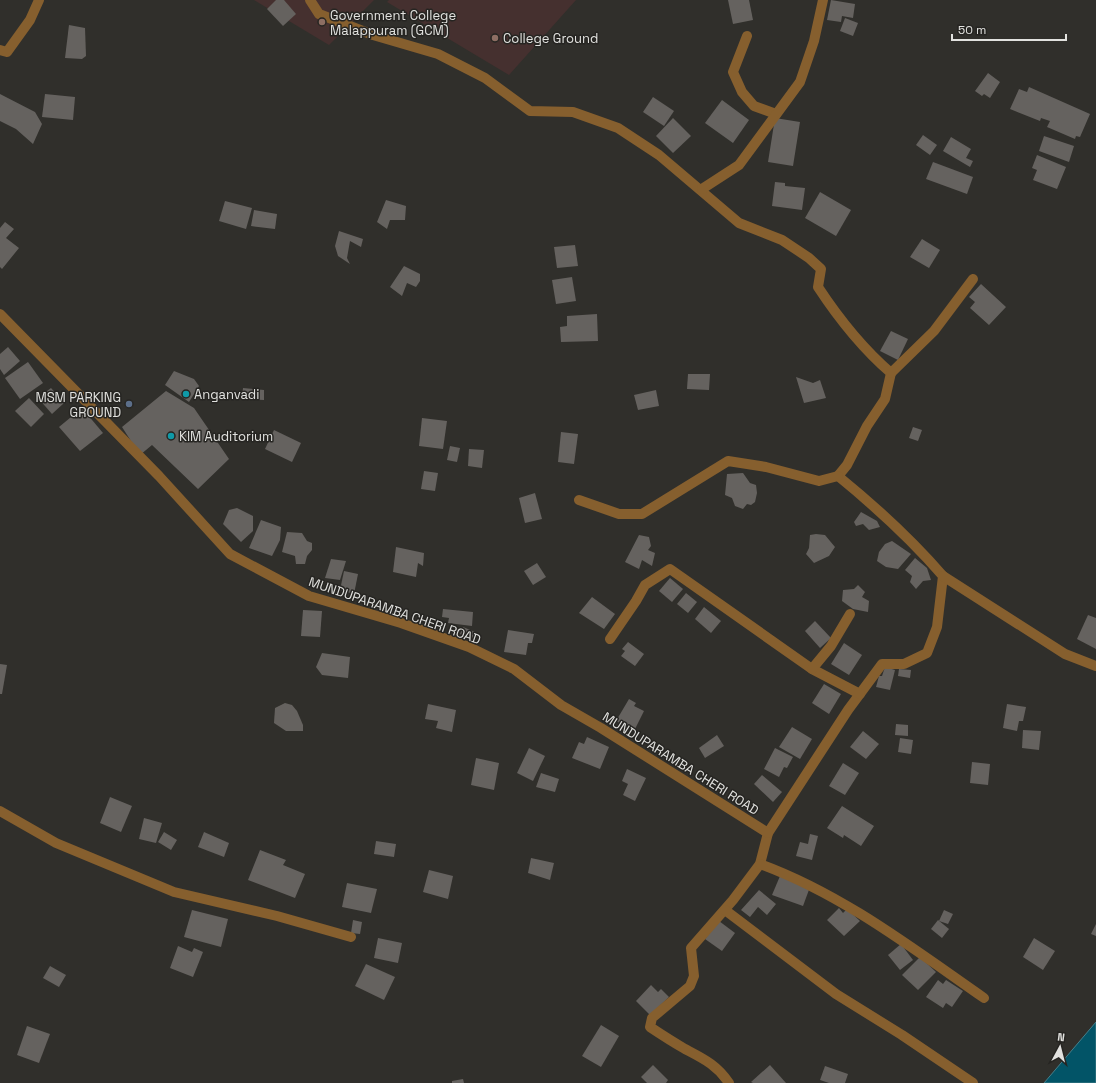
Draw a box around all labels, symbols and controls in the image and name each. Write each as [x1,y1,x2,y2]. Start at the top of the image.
place label: Government College Malappuram (GCM) [330,7,456,39]
scale bar [952,16,1066,42]
marker: Government College Malappuram (GCM) [317,17,327,27]
text: 50 m [958,22,986,38]
place label: College Ground [503,30,598,47]
marker: College Ground [490,33,500,43]
place label: Anganvadi [194,386,259,403]
place label: MSM PARKING GROUND [35,389,121,421]
marker: Anganvadi [181,389,191,399]
marker: MSM PARKING GROUND [124,399,134,409]
place label: KIM Auditorium [179,428,273,445]
marker: KIM Auditorium [166,431,176,441]
street label: MUNDUPARAMBA CHERI ROAD [306,573,483,648]
street label: MUNDUPARAMBA CHERI ROAD [599,708,762,819]
north arrow [1040,1027,1080,1067]
text: N [1057,1030,1066,1044]

